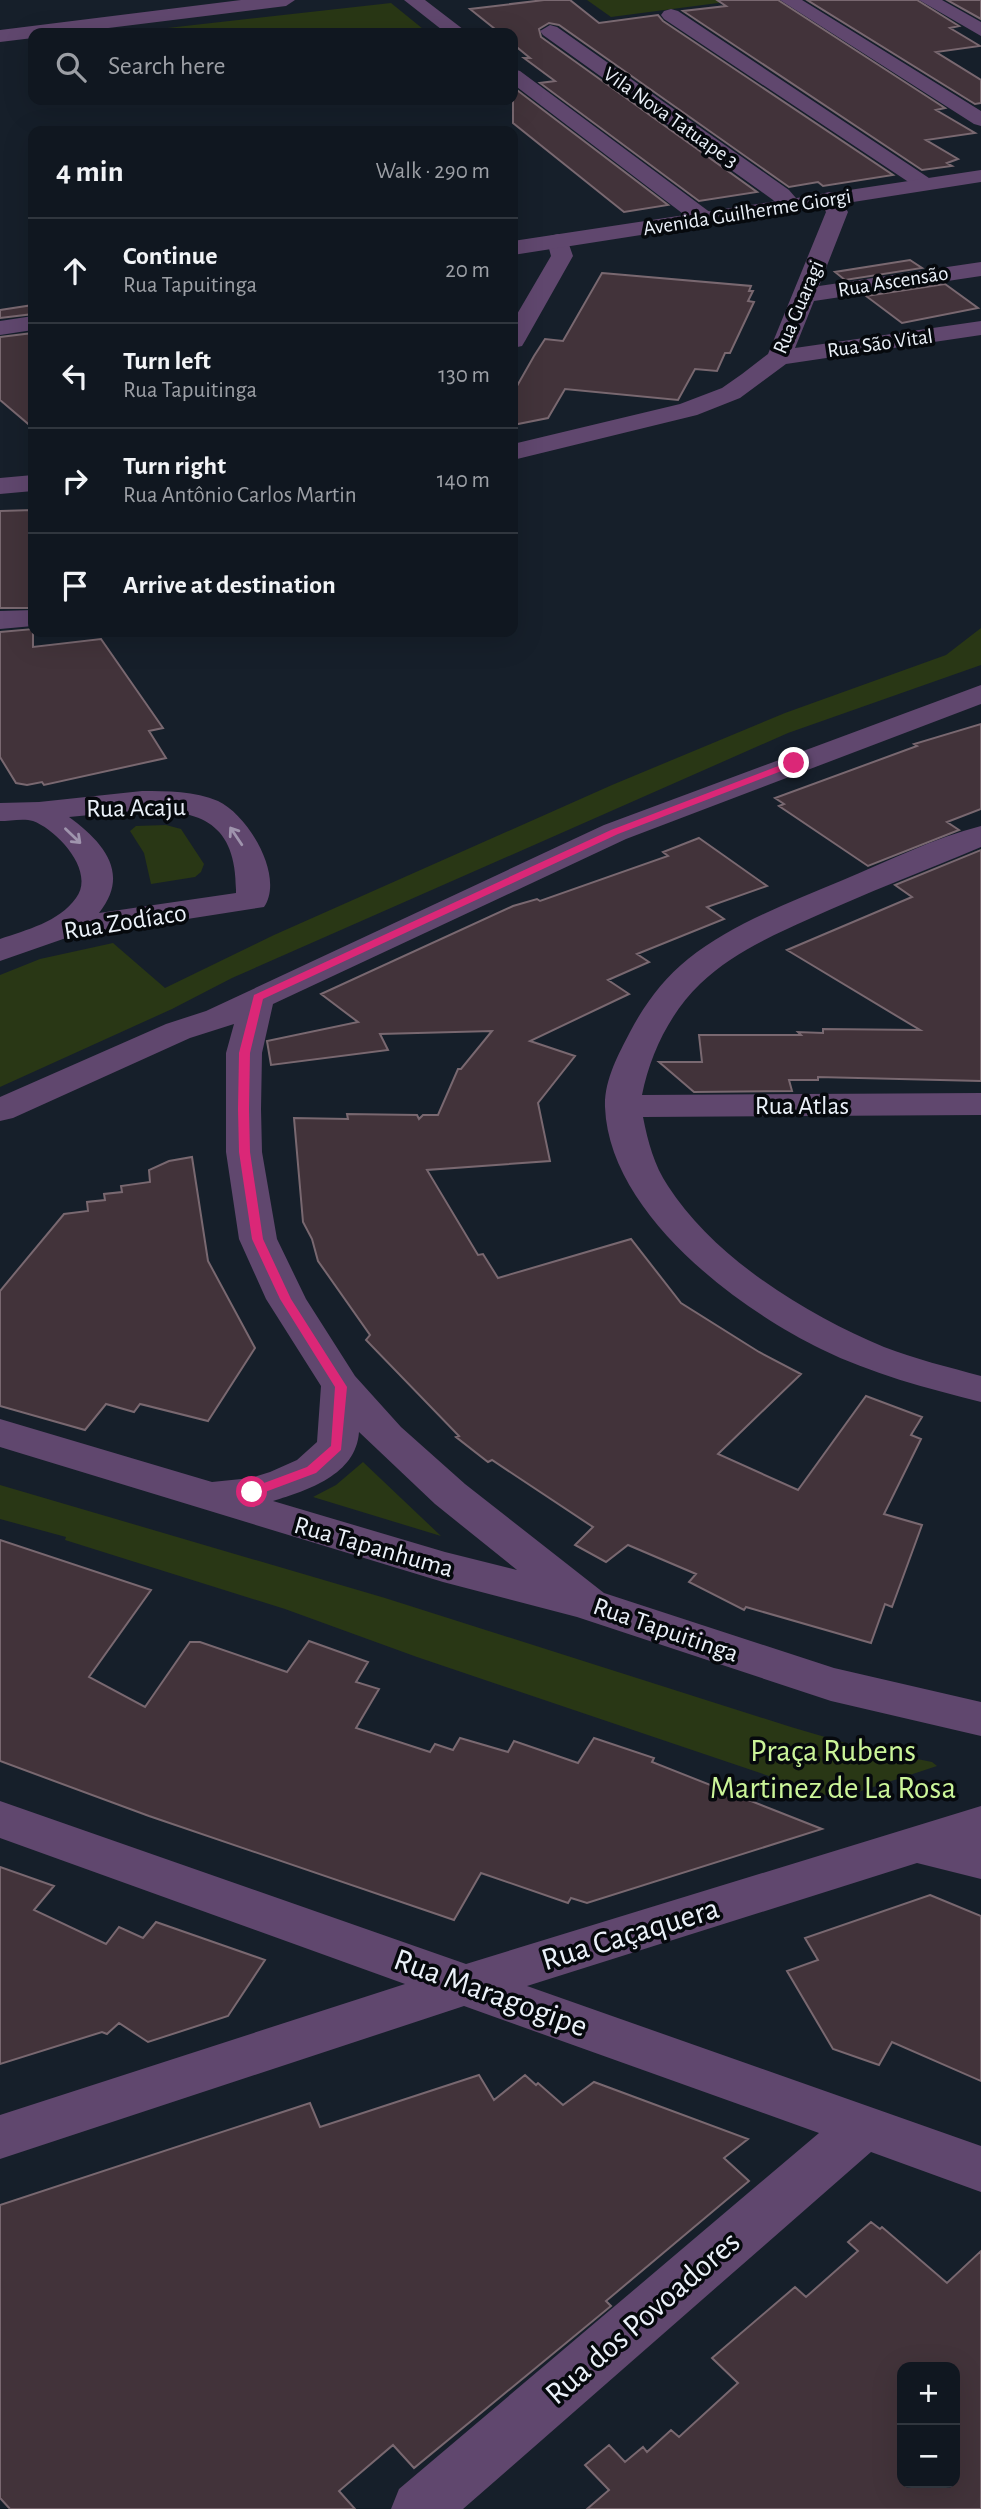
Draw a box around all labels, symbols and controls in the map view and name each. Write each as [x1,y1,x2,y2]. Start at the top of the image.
search box [28,28,518,105]
icon: search [52,48,90,86]
text: Search here [108,53,226,79]
street label: Vila Nova Tatuape 3 [600,63,742,172]
text: 4 min [56,157,124,187]
text: Walk · 290 m [375,160,490,183]
street label: Avenida Guilherme Giorgi [642,186,853,239]
text: Continue [123,243,218,269]
icon: ahead [56,252,94,290]
street label: Rua Guaragi [769,257,827,357]
text: 20 m [445,259,490,282]
street label: Rua Ascensão [836,262,950,301]
text: Rua Tapuitinga [123,274,257,297]
street label: Rua São Vital [826,326,934,361]
text: Turn left [123,348,211,374]
icon: left [56,357,94,395]
text: 130 m [438,364,490,387]
text: Rua Tapuitinga [123,379,257,402]
text: Turn right [123,453,226,479]
icon: right [56,462,94,500]
text: 140 m [437,469,490,492]
text: Rua Antônio Carlos Martin [123,484,357,507]
icon: arrive [56,567,94,605]
text: Arrive at destination [123,572,336,598]
route end [778,747,809,778]
street label: Rua Acaju [86,794,186,822]
one-way arrow [229,827,243,846]
one-way arrow [65,828,82,845]
street label: Rua Zodíaco [62,899,188,945]
street label: Rua Atlas [755,1093,849,1119]
route start [236,1476,267,1507]
street label: Rua Tapanhuma [291,1512,456,1582]
street label: Rua Tapuitinga [590,1593,742,1667]
park label: Praça Rubens Martinez de La Rosa [710,1735,956,1804]
street label: Rua Caçaquera [538,1892,723,1976]
street label: Rua Maragogipe [390,1943,592,2043]
street label: Rua dos Povoadores [539,2225,746,2410]
map controls [897,2362,960,2488]
button: + [897,2362,960,2425]
button: − [897,2425,960,2488]

